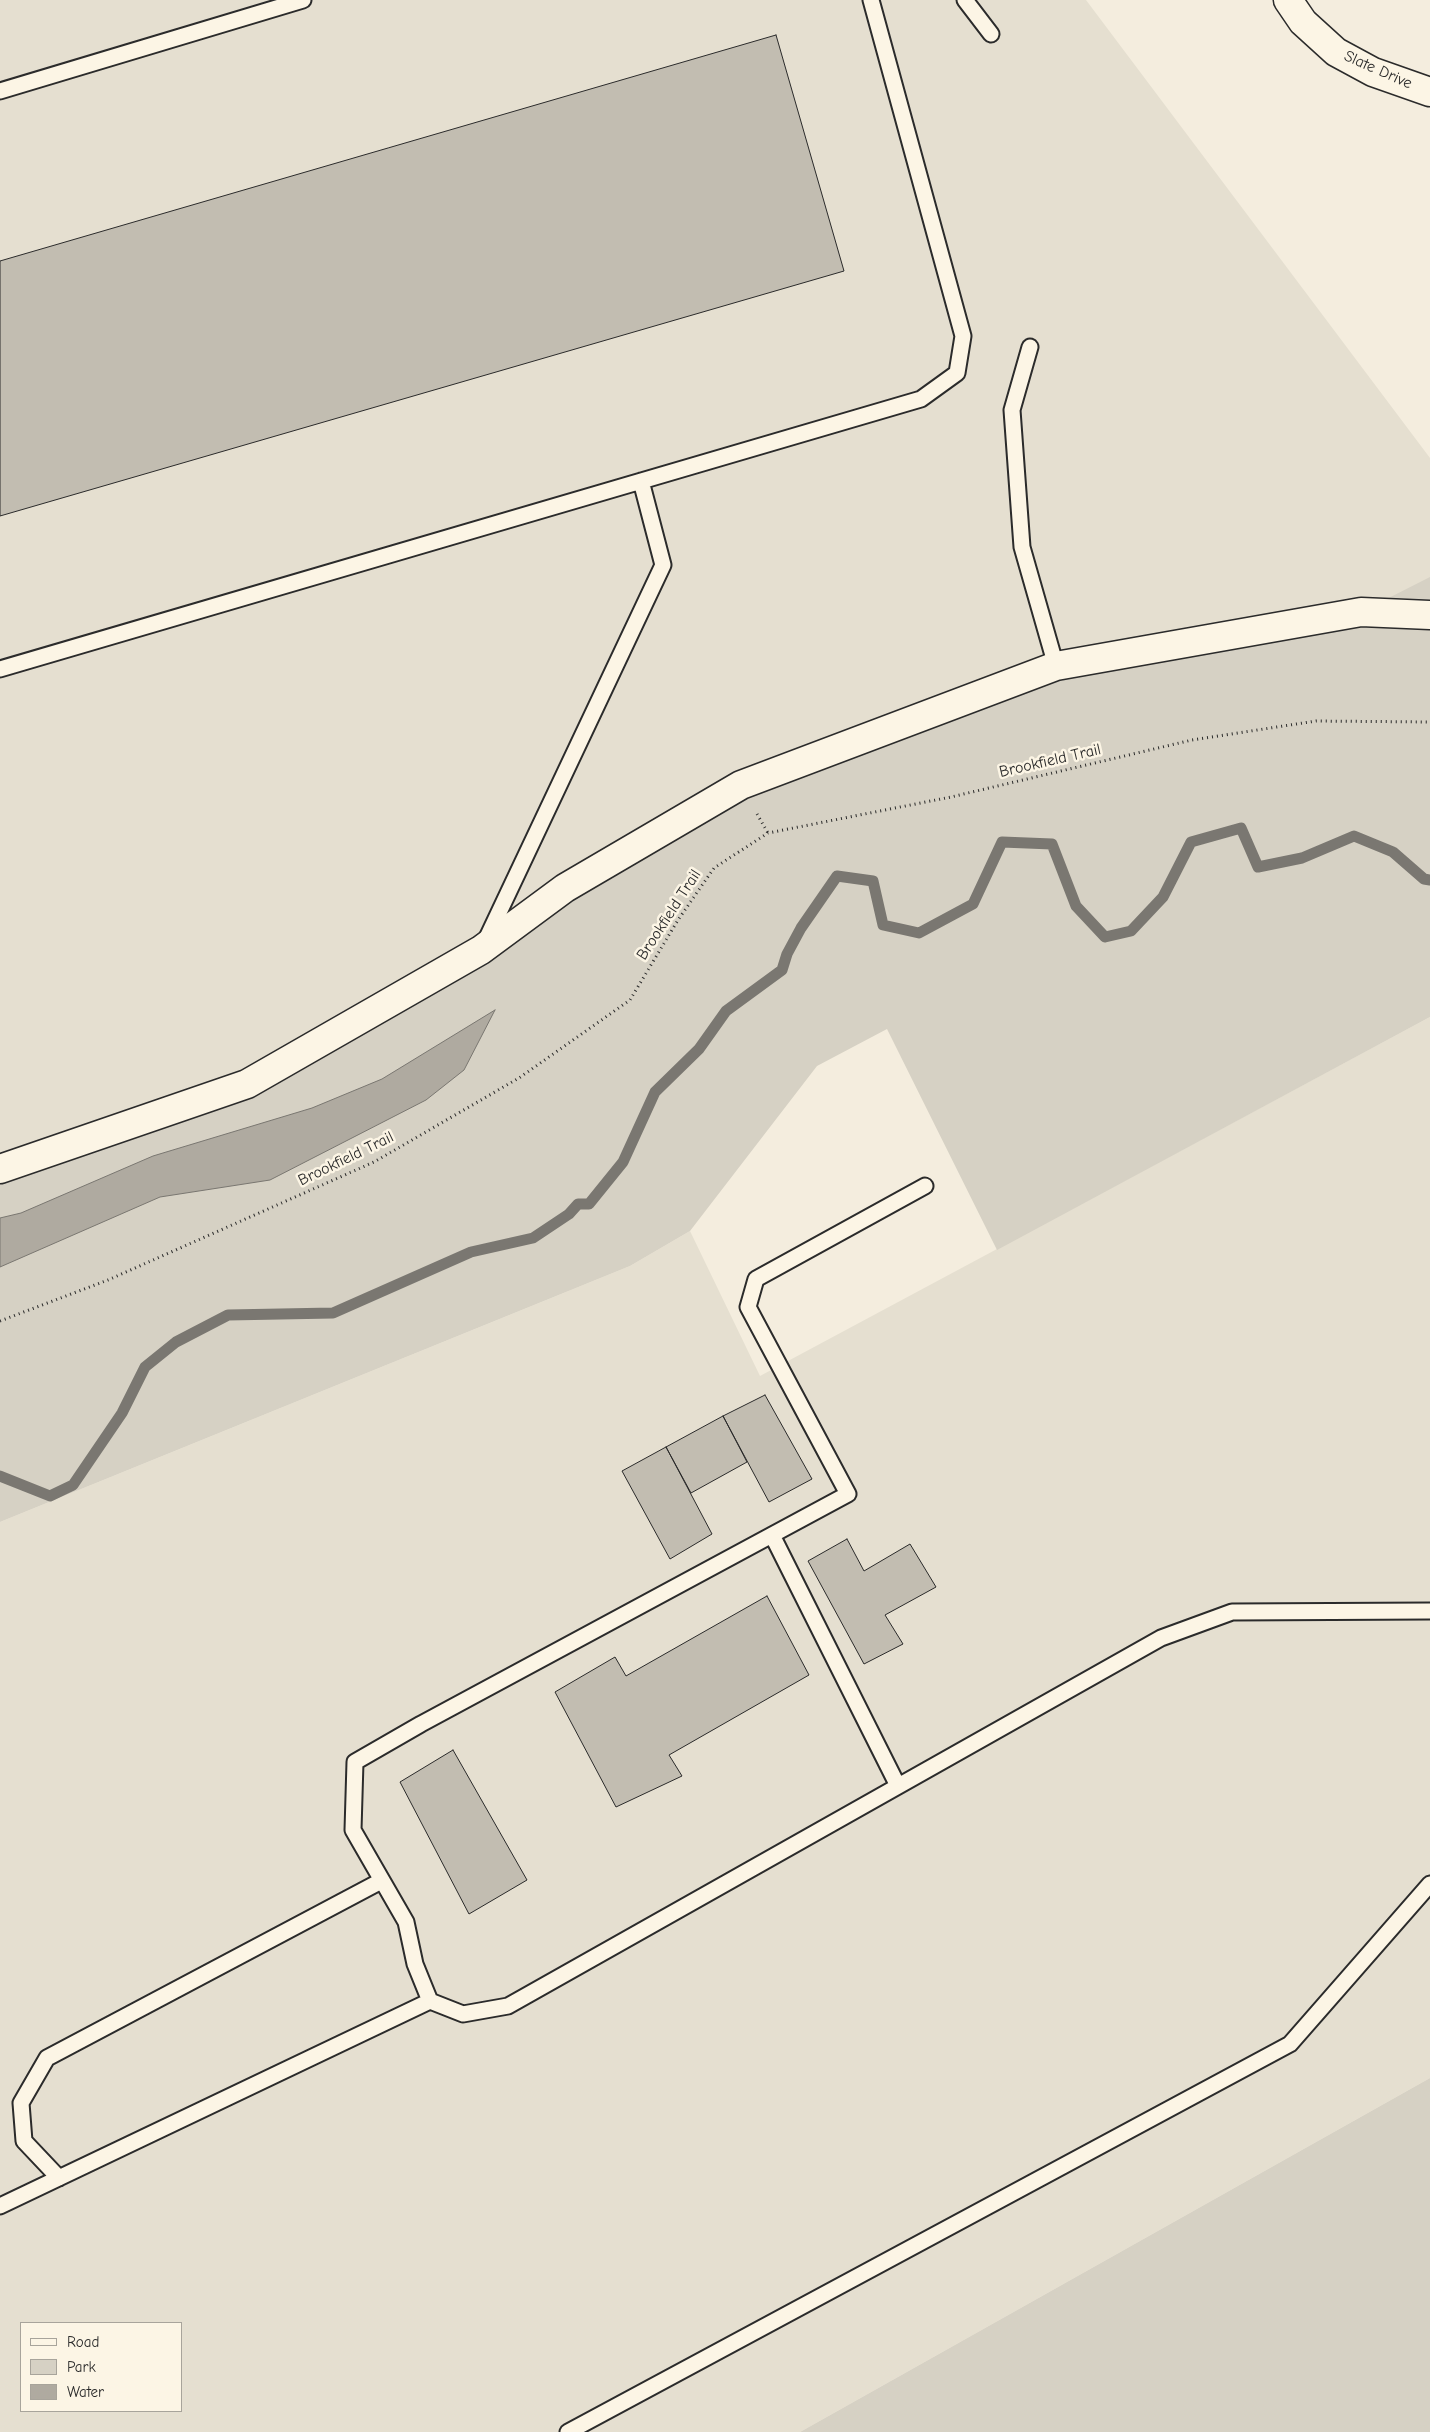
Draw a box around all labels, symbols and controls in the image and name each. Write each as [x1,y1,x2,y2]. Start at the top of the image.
street label: Slate Drive [1341,46,1415,94]
street label: Brookfield Trail [997,740,1103,782]
street label: Brookfield Trail [633,866,705,964]
street label: Brookfield Trail [295,1128,397,1190]
legend [20,2322,182,2412]
text: Road [67,2333,99,2351]
text: Park [67,2358,96,2376]
text: Water [67,2383,104,2401]

